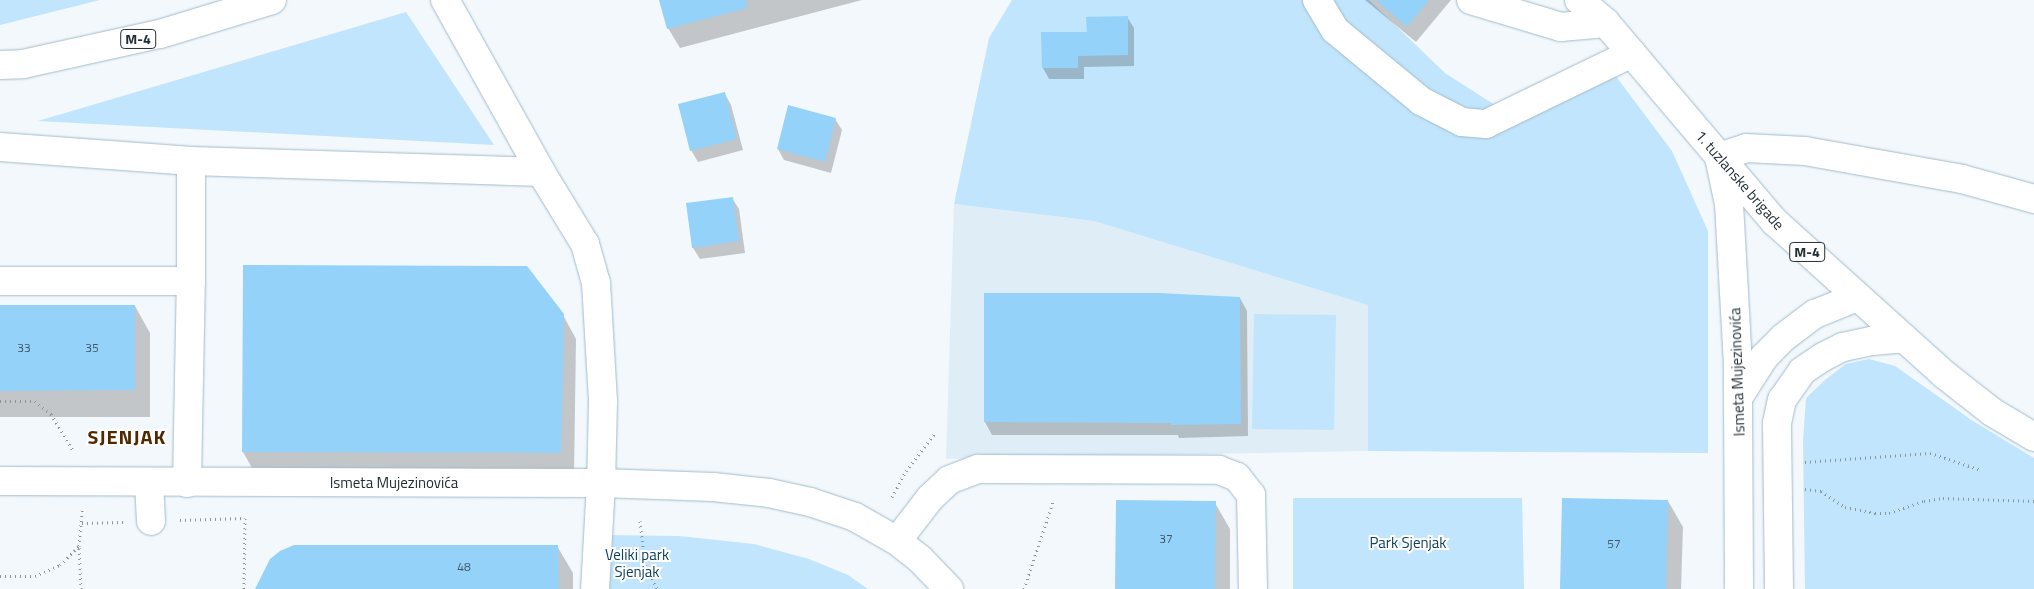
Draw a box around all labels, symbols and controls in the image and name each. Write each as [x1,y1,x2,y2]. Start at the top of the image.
road number: M-4 [119,28,157,50]
street label: 1. tuzlanske brigade [1692,127,1788,233]
road number: M-4 [1788,240,1826,264]
street label: Ismeta Mujezinovića [1726,307,1748,437]
house number: 33 [17,341,31,355]
house number: 35 [85,341,99,355]
district label: SJENJAK [87,424,167,448]
street label: Ismeta Mujezinovića [330,474,458,492]
house number: 37 [1159,532,1173,546]
park label: Park Sjenjak [1369,534,1447,552]
house number: 57 [1607,537,1621,551]
park label: Veliki park Sjenjak [605,545,669,580]
house number: 48 [457,560,471,574]

